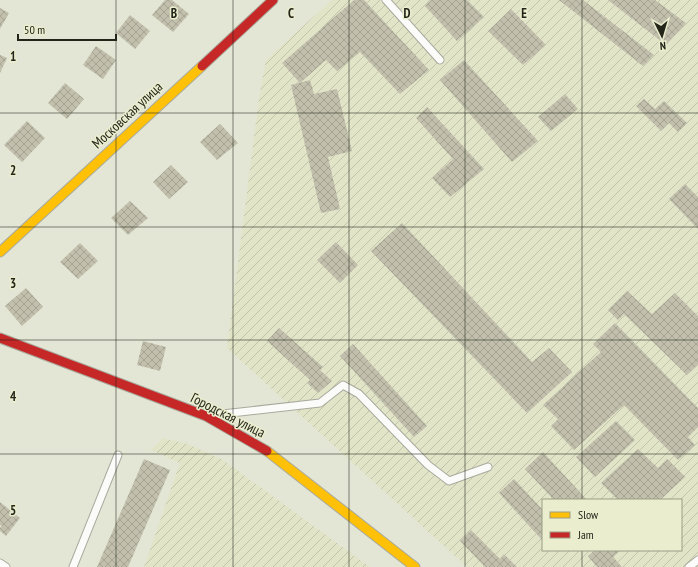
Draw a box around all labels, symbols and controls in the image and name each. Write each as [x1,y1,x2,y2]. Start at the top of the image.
text: B [171,5,177,22]
text: C [288,5,294,22]
text: D [404,5,411,22]
text: E [521,5,527,22]
scale bar [18,16,116,42]
north arrow [642,16,682,56]
text: 50 m [24,22,45,37]
text: N [659,39,666,53]
text: 1 [10,48,16,65]
street label: Московская улица [88,78,166,152]
text: 2 [10,162,16,179]
text: 3 [10,275,16,292]
text: 4 [10,388,17,405]
street label: Городская улица [188,389,268,441]
legend [542,499,682,551]
text: 5 [10,502,16,519]
text: Slow [578,507,599,522]
text: Jam [577,527,594,542]

